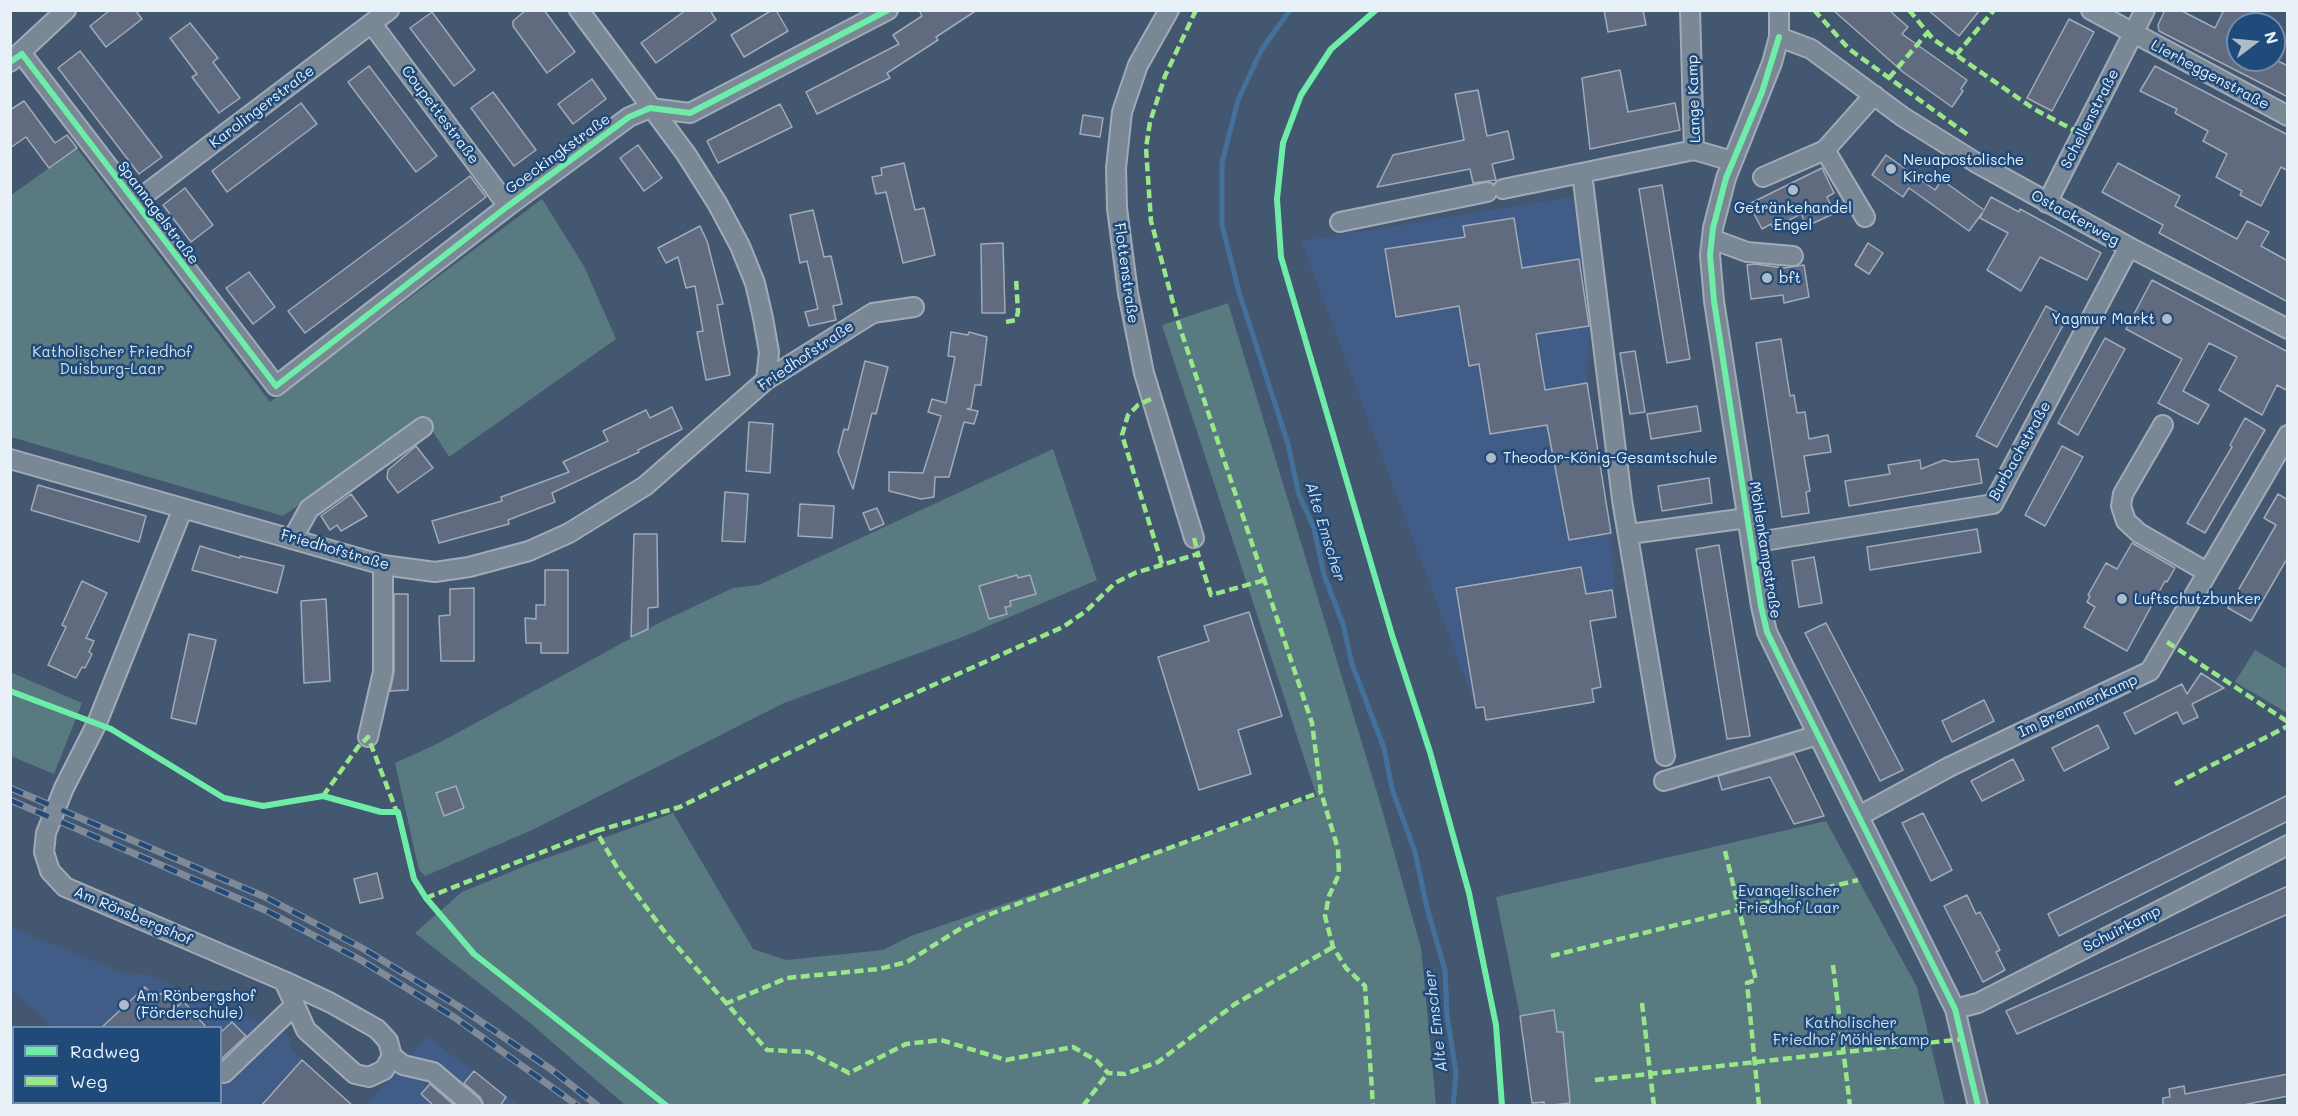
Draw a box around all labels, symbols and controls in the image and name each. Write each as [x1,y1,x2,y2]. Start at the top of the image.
north arrow [2226,12,2286,72]
text: N [2260,29,2284,46]
street label: Lierheggenstraße [2148,36,2272,114]
street label: Lange Kamp [1683,55,1705,143]
street label: Karolingerstraße [206,62,318,152]
street label: Coupettestraße [397,62,483,168]
street label: Schellenstraße [2057,66,2123,172]
street label: Goeckingkstraße [502,110,614,198]
place label: Neuapostolische Kirche [1903,151,2024,186]
street label: Spannagelstraße [113,158,203,268]
marker: Neuapostolische Kirche [1884,162,1898,176]
marker: Getränkehandel Engel [1786,183,1800,197]
street label: Ostackerweg [2028,186,2122,250]
place label: Getränkehandel Engel [1734,199,1852,234]
street label: Flottenstraße [1110,222,1142,324]
place label: bft [1779,269,1801,287]
marker: bft [1760,271,1774,285]
place label: Yagmur Markt [2051,310,2155,328]
marker: Yagmur Markt [2160,312,2174,326]
street label: Friedhofstraße [755,317,857,395]
park label: Katholischer Friedhof Duisburg-Laar [32,343,192,378]
street label: Burbachstraße [1985,398,2055,504]
place label: Theodor-König-Gesamtschule [1503,449,1718,467]
marker: Theodor-König-Gesamtschule [1484,451,1498,465]
water label: Alte Emscher [1301,480,1349,584]
street label: Möhlenkampstraße [1745,480,1785,620]
street label: Friedhofstraße [279,526,391,574]
place label: Luftschutzbunker [2134,590,2261,608]
marker: Luftschutzbunker [2115,592,2129,606]
street label: Im Bremmenkamp [2016,670,2140,742]
park label: Evangelischer Friedhof Laar [1738,882,1840,917]
street label: Am Rönsbergshof [71,883,195,949]
street label: Schuirkamp [2080,902,2164,956]
water label: Alte Emscher [1420,969,1452,1073]
place label: Am Rönbergshof (Förderschule) [136,987,256,1022]
marker: Am Rönbergshof (Förderschule) [117,998,131,1012]
park label: Katholischer Friedhof Möhlenkamp [1773,1014,1929,1049]
legend [12,1026,222,1104]
text: Radweg [70,1039,140,1063]
text: Weg [70,1069,107,1093]

